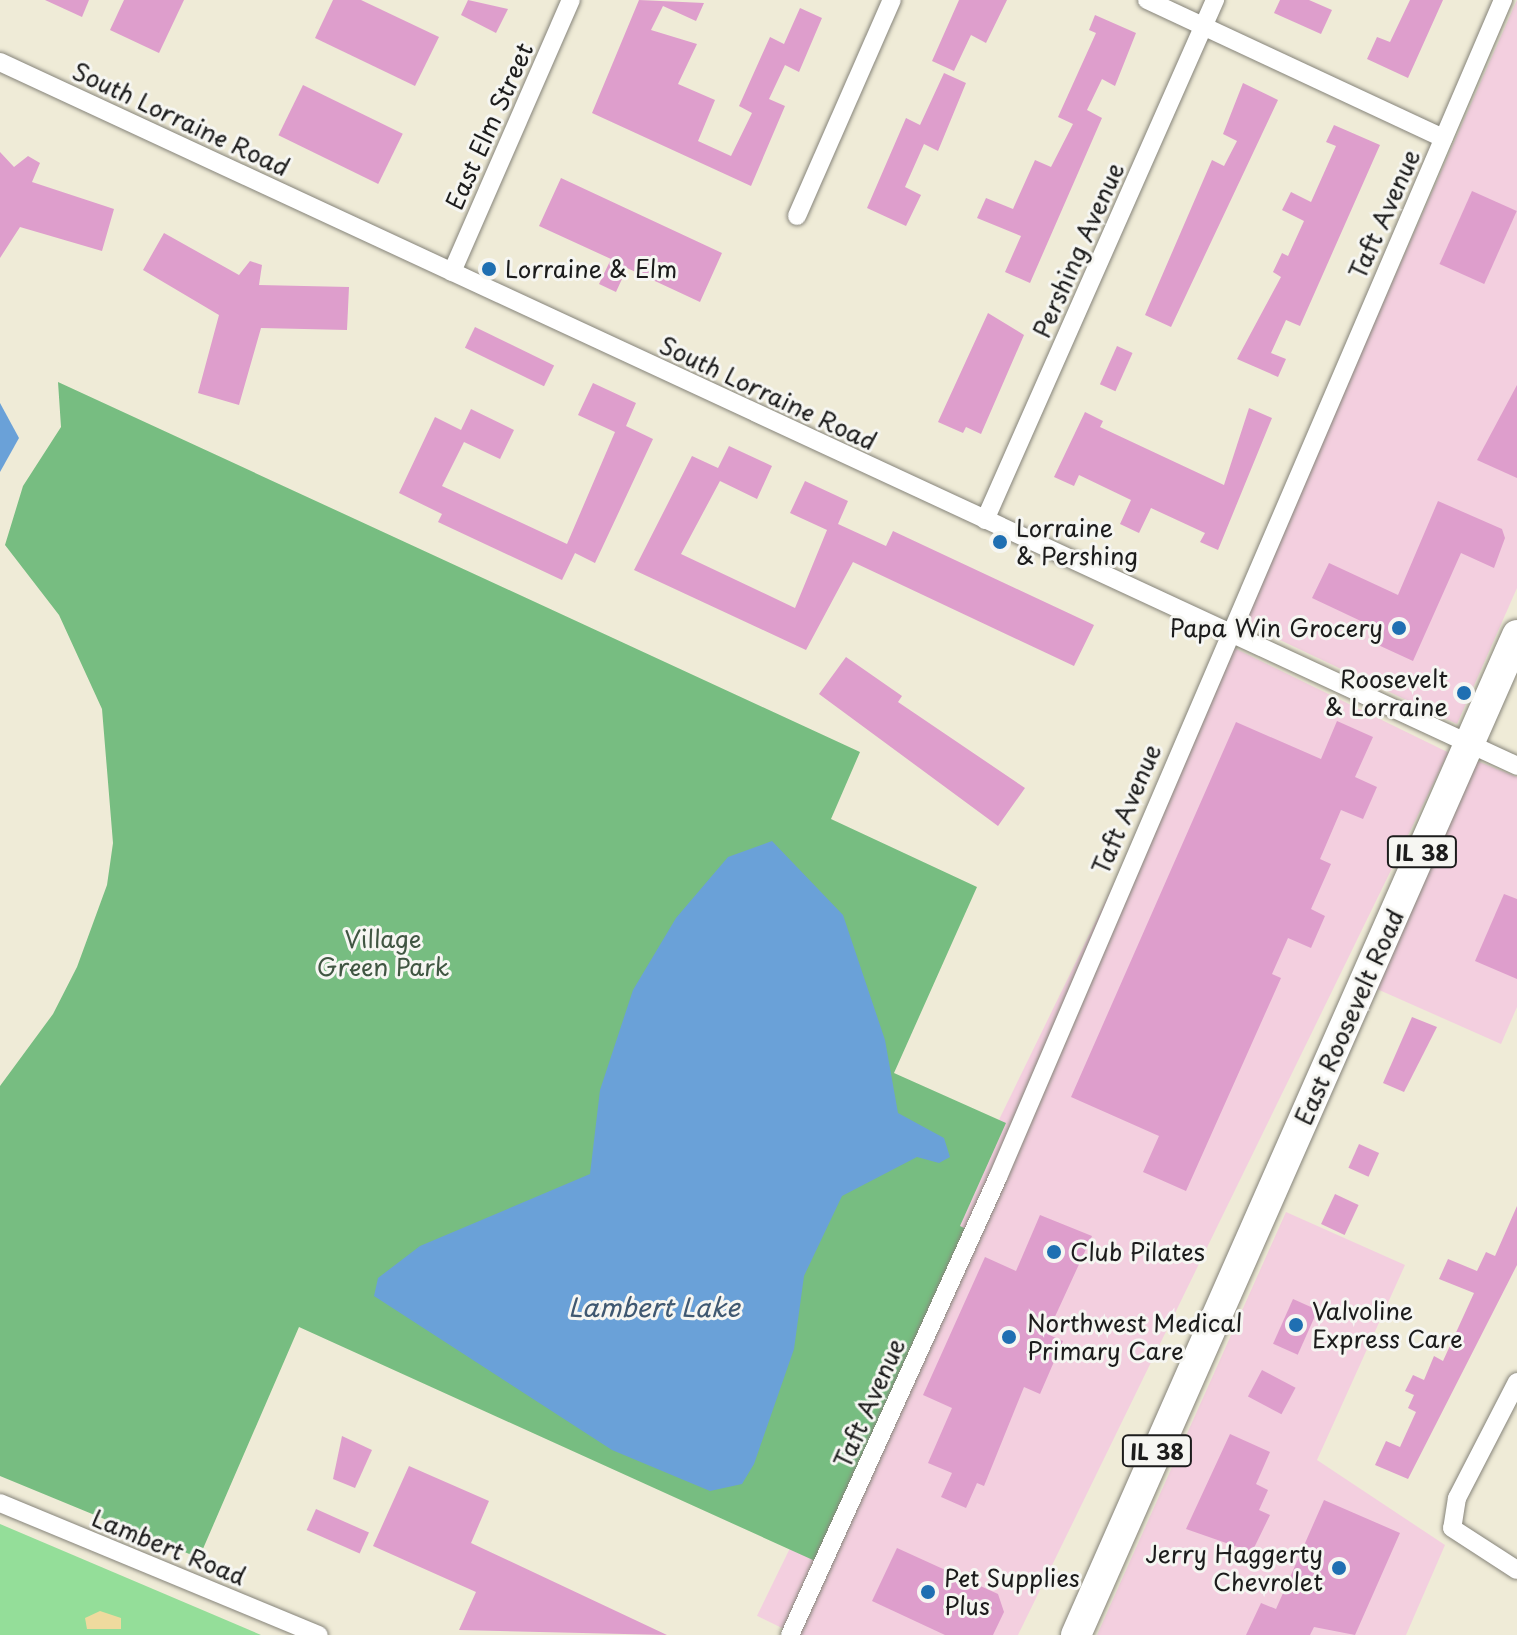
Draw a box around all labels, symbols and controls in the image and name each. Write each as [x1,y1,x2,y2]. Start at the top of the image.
street label: East Elm Street [439,38,539,214]
street label: South Lorraine Road [68,56,294,182]
street label: Taft Avenue [1343,146,1425,282]
street label: Pershing Avenue [1027,159,1129,341]
place label: Lorraine & Elm [505,255,679,283]
marker: Lorraine & Elm [480,260,498,278]
street label: South Lorraine Road [655,330,881,456]
place label: Lorraine & Pershing [1016,514,1139,570]
marker: Lorraine & Pershing [991,533,1009,551]
place label: Papa Win Grocery [1171,614,1383,642]
marker: Papa Win Grocery [1390,619,1408,637]
place label: Roosevelt & Lorraine [1325,665,1448,721]
marker: Roosevelt & Lorraine [1455,684,1473,702]
street label: Taft Avenue [1086,740,1166,878]
road number: IL 38 [1386,834,1458,870]
street label: East Roosevelt Road [1289,905,1409,1129]
park label: Village Green Park [316,925,450,981]
place label: Club Pilates [1070,1238,1204,1266]
marker: Club Pilates [1045,1243,1063,1261]
water label: Lambert Lake [568,1291,740,1323]
place label: Valvoline Express Care [1312,1297,1463,1353]
place label: Northwest Medical Primary Care [1027,1309,1244,1365]
marker: Valvoline Express Care [1287,1316,1305,1334]
marker: Northwest Medical Primary Care [998,1326,1020,1348]
street label: Taft Avenue [828,1335,910,1471]
road number: IL 38 [1121,1433,1193,1469]
street label: Lambert Road [88,1503,250,1591]
place label: Jerry Haggerty Chevrolet [1146,1540,1323,1596]
marker: Jerry Haggerty Chevrolet [1330,1559,1348,1577]
place label: Pet Supplies Plus [944,1564,1083,1620]
marker: Pet Supplies Plus [919,1583,937,1601]

